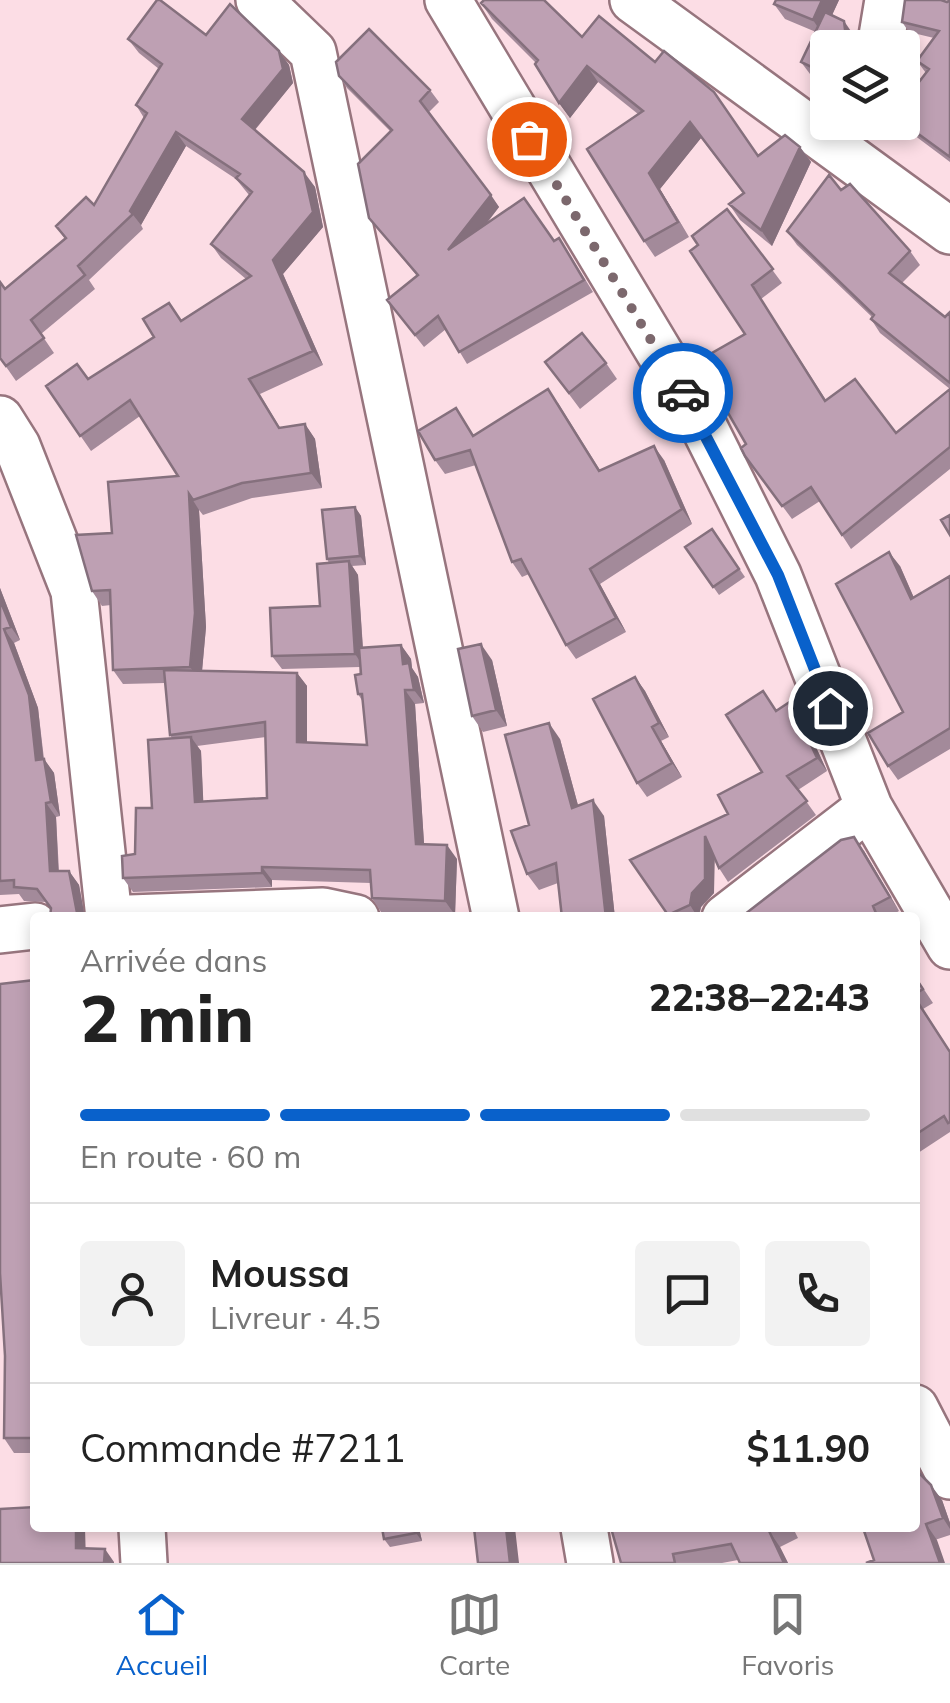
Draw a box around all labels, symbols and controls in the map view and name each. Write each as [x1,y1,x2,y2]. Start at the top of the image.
map controls [810,30,920,140]
button: layers [810,30,920,140]
pin [487,97,572,182]
icon: bag [502,112,557,167]
courier [633,343,733,443]
icon: car [656,366,711,421]
pin [788,666,873,751]
icon: home [803,681,858,736]
text: Arrivée dans [80,940,267,980]
text: 22:38–22:43 [649,973,870,1021]
text: 2 min [80,977,254,1058]
text: En route · 60 m [80,1136,301,1176]
button: person [80,1241,185,1346]
button: chat [635,1241,740,1346]
button: phone [765,1241,870,1346]
text: Moussa [210,1249,350,1297]
text: Livreur · 4.5 [210,1297,381,1337]
text: Commande #7211 [80,1424,406,1472]
text: $11.90 [747,1424,870,1472]
tab: Accueil [115,1587,208,1682]
tab: Carte [439,1587,510,1682]
tab: Favoris [741,1587,834,1682]

